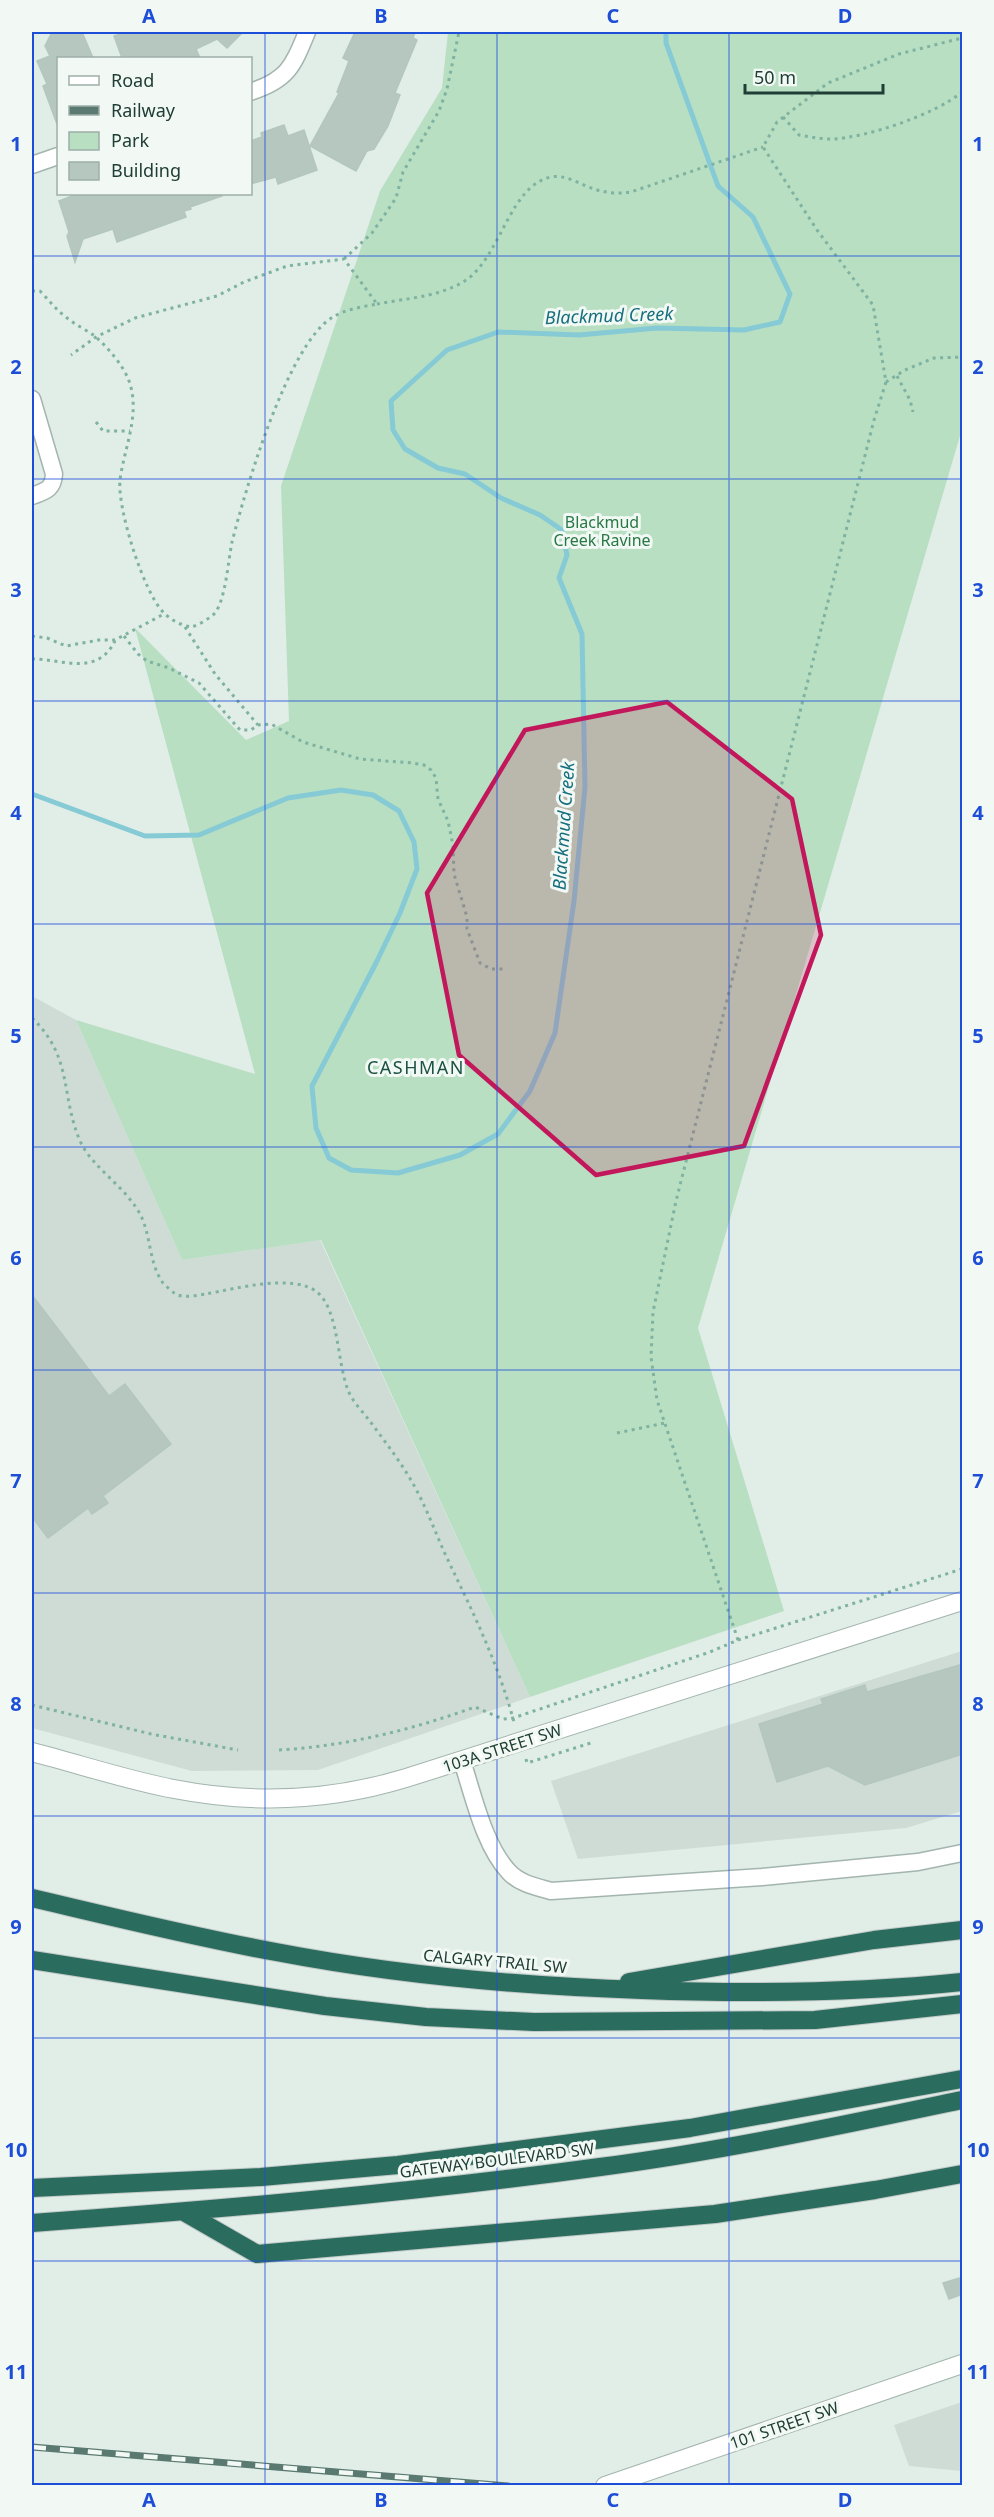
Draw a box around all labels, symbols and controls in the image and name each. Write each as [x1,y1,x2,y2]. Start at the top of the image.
text: A [142,2,156,29]
text: B [374,2,388,29]
text: C [607,2,620,29]
text: D [838,2,852,29]
legend [57,57,252,195]
scale bar [745,57,883,95]
text: 50 m [754,65,796,89]
text: Road [111,68,154,92]
text: Railway [111,98,176,122]
text: Park [111,128,149,152]
text: 1 [10,130,22,157]
text: 1 [972,130,984,157]
text: Building [111,158,181,182]
water label: Blackmud Creek [544,301,675,329]
text: 2 [10,353,22,380]
text: 2 [972,353,984,380]
park label: Blackmud Creek Ravine [553,511,651,551]
text: 3 [10,576,22,603]
text: 3 [972,576,984,603]
water label: Blackmud Creek [547,760,580,891]
text: 4 [10,799,22,826]
text: 4 [972,799,984,826]
text: 5 [10,1022,22,1049]
text: 5 [972,1022,984,1049]
district label: CASHMAN [367,1055,465,1079]
text: 6 [10,1244,22,1271]
text: 6 [972,1244,984,1271]
text: 7 [10,1467,22,1494]
text: 7 [972,1467,984,1494]
text: 8 [10,1690,22,1717]
text: 8 [972,1690,984,1717]
street label: 103A STREET SW [440,1718,564,1778]
text: 9 [10,1913,22,1940]
text: 9 [972,1913,984,1940]
street label: CALGARY TRAIL SW [422,1944,568,1978]
text: 10 [5,2136,27,2163]
text: 10 [967,2136,989,2163]
street label: GATEWAY BOULEVARD SW [398,2137,596,2183]
text: 11 [5,2358,27,2385]
text: 11 [967,2358,989,2385]
street label: 101 STREET SW [727,2396,841,2454]
text: A [142,2486,156,2513]
text: B [374,2486,388,2513]
text: C [607,2486,620,2513]
text: D [838,2486,852,2513]

